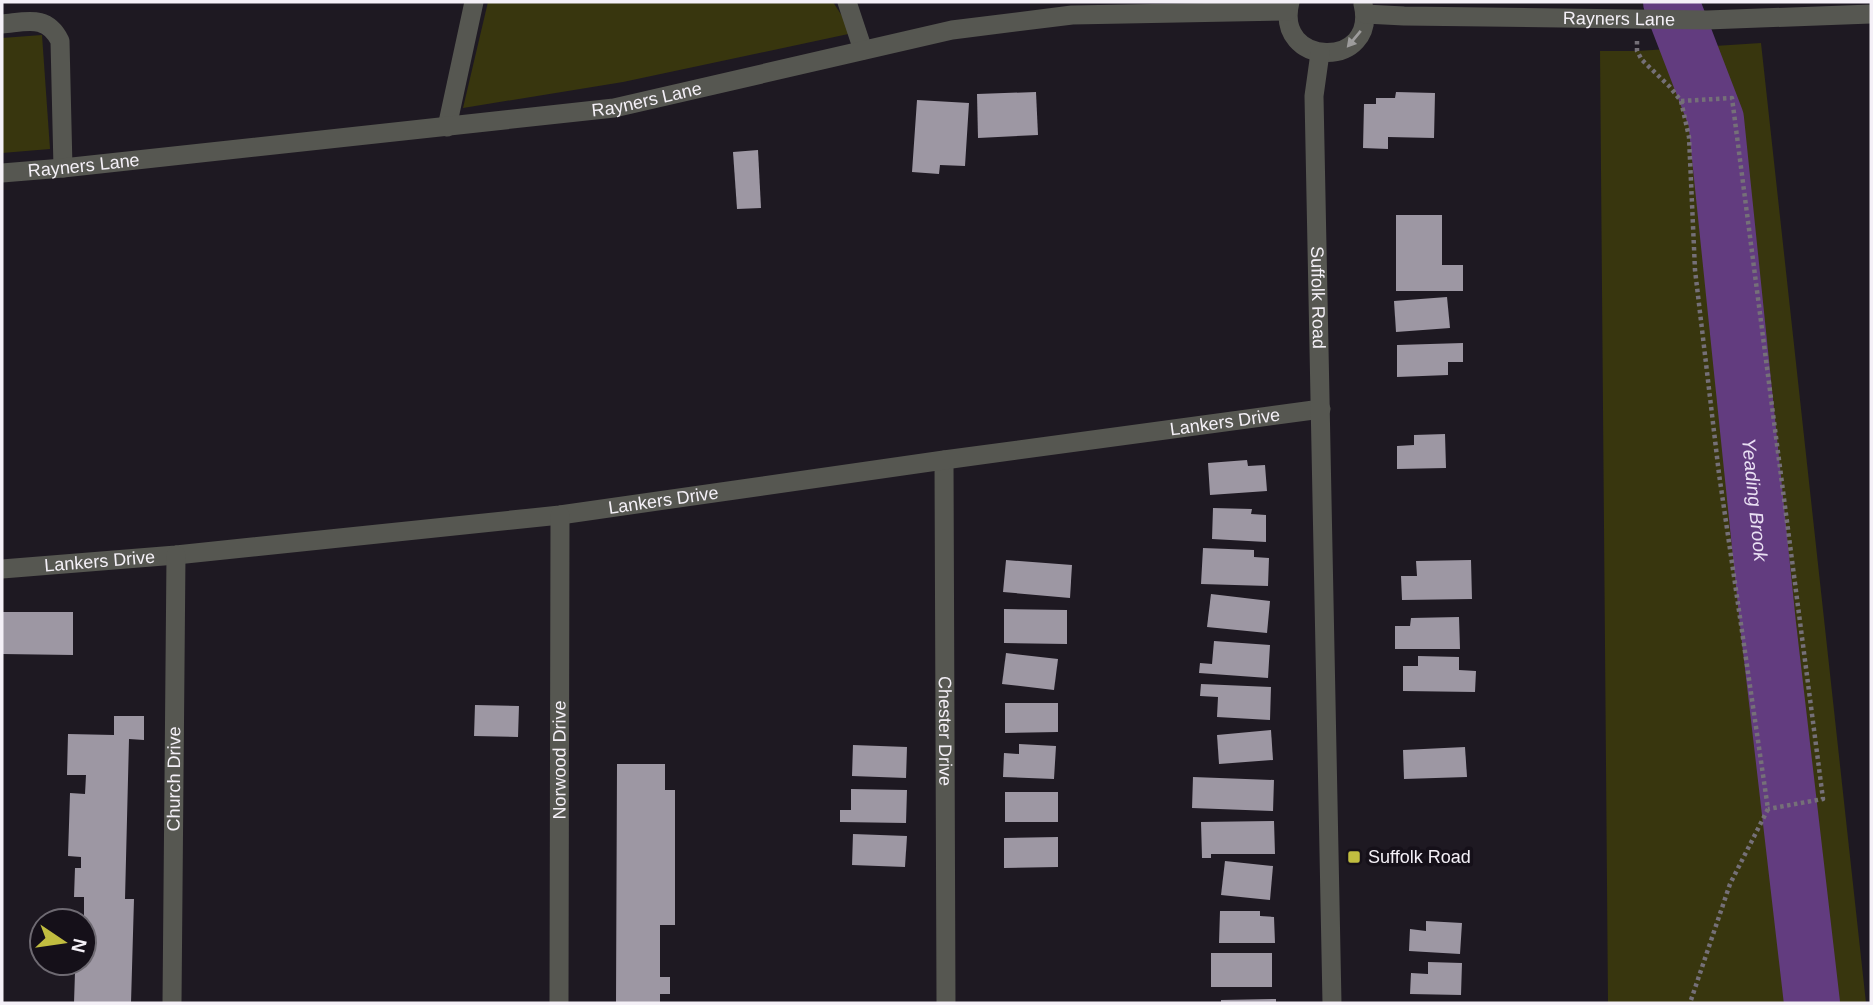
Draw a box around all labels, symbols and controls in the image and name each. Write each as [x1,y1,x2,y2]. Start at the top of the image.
street label: Rayners Lane [1563,8,1675,30]
one-way arrow [1347,29,1362,47]
street label: Rayners Lane [591,78,704,120]
street label: Rayners Lane [27,150,140,181]
street label: Suffolk Road [1307,246,1329,349]
street label: Lankers Drive [1168,405,1281,439]
water label: Yeading Brook [1738,437,1772,564]
street label: Lankers Drive [607,482,720,518]
street label: Lankers Drive [44,547,156,576]
street label: Chester Drive [935,676,955,786]
street label: Norwood Drive [549,700,570,820]
street label: Church Drive [164,726,184,832]
place label: Suffolk Road [1368,847,1471,867]
marker: Suffolk Road [1346,849,1362,865]
north arrow [28,907,98,977]
text: N [67,937,91,955]

